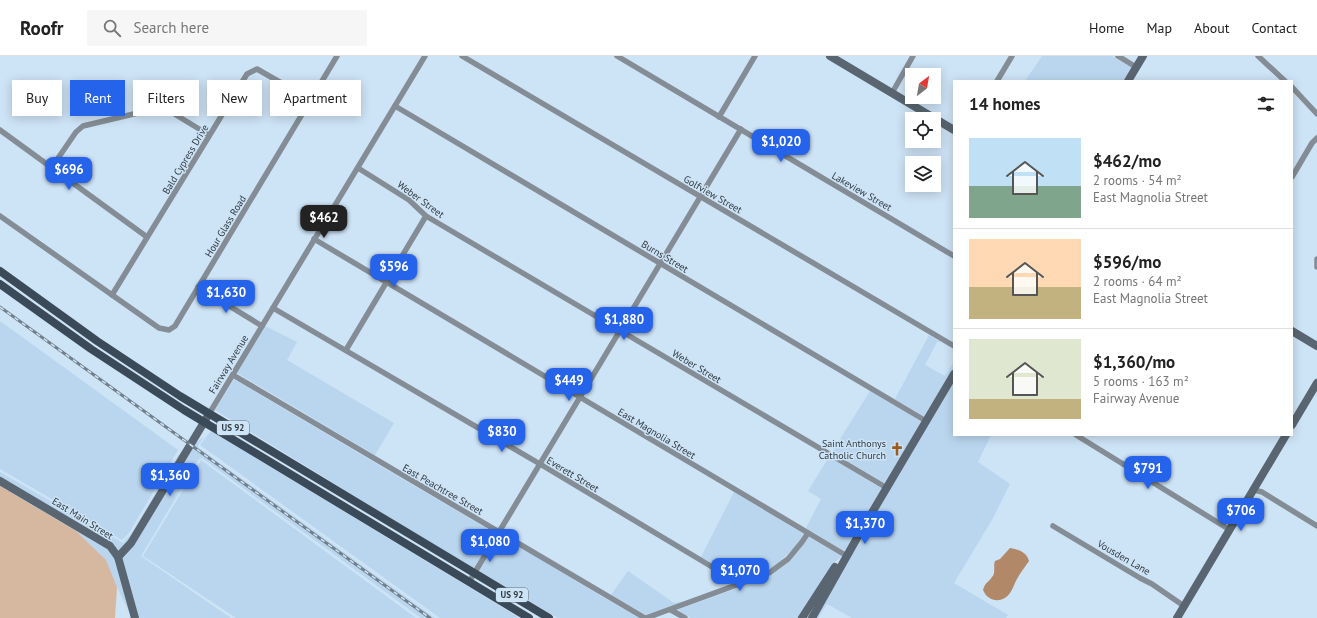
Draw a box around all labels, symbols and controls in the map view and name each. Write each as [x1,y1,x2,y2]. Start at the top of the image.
search box [87,10,367,46]
text: Roofr [20,16,63,40]
icon: search [101,17,123,39]
text: Search here [133,18,209,37]
text: Home [1089,19,1124,37]
text: Map [1146,19,1172,37]
text: About [1194,19,1230,37]
text: Contact [1252,19,1297,37]
north arrow [905,68,941,104]
map controls [905,68,941,192]
chip: Buy [12,80,62,116]
chip: Rent [70,80,125,116]
chip: Filters [133,80,199,116]
chip: New [207,80,262,116]
chip: Apartment [270,80,361,116]
text: 14 homes [969,93,1040,115]
icon: filters [1255,93,1277,115]
button: locate [905,112,941,148]
street label: Bald Cypress Drive [159,122,211,197]
pin: $1,020 [748,129,814,163]
text: $1,020 [761,133,801,150]
text: $462/mo [1093,150,1161,172]
icon: home [1001,154,1049,202]
button: layers [905,156,941,192]
pin: $696 [45,157,93,191]
text: $696 [54,161,84,178]
street label: Lakeview Street [829,169,895,214]
street label: Golfview Street [681,172,745,217]
text: 2 rooms · 54 m² [1093,172,1182,189]
street label: Weber Street [395,178,447,221]
text: East Magnolia Street [1093,189,1208,206]
street label: Hour Glass Road [202,193,249,260]
pin: $462 [300,205,348,239]
text: $462 [309,209,339,226]
street label: Burns Street [639,237,691,276]
text: $596/mo [1093,251,1161,273]
pin: $596 [370,254,418,288]
icon: home [1001,255,1049,303]
text: $596 [379,258,409,275]
text: 2 rooms · 64 m² [1093,273,1182,290]
pin: $1,630 [193,280,259,314]
text: $1,630 [206,284,246,301]
text: East Magnolia Street [1093,290,1208,307]
pin: $1,880 [591,307,657,341]
text: $1,880 [604,311,644,328]
street label: Fairway Avenue [206,332,251,396]
street label: Weber Street [670,347,724,386]
text: $1,360/mo [1093,351,1175,373]
icon: home [1001,355,1049,403]
pin: $449 [545,368,593,402]
text: $449 [554,372,584,389]
text: 5 rooms · 163 m² [1093,373,1189,390]
text: Fairway Avenue [1093,390,1179,407]
street label: East Magnolia Street [615,405,699,462]
pin: $830 [478,419,526,453]
road number: US 92 [217,421,249,435]
text: $830 [487,423,517,440]
place label: Saint Anthonys Catholic Church [819,437,886,462]
church icon: Saint Anthonys Catholic Church [889,441,905,457]
street label: Everett Street [544,454,602,495]
pin: $791 [1124,456,1172,490]
text: $791 [1133,460,1163,477]
street label: East Peachtree Street [400,461,486,518]
pin: $1,360 [137,463,203,497]
text: $1,360 [150,467,190,484]
street label: East Main Street [50,494,116,543]
pin: $706 [1217,498,1265,532]
text: $706 [1226,502,1256,519]
pin: $1,370 [832,511,898,545]
text: $1,370 [845,515,885,532]
pin: $1,080 [457,529,523,563]
text: $1,080 [470,533,510,550]
street label: Vousden Lane [1094,537,1153,578]
pin: $1,070 [707,558,773,592]
text: $1,070 [720,562,760,579]
road number: US 92 [496,588,528,602]

